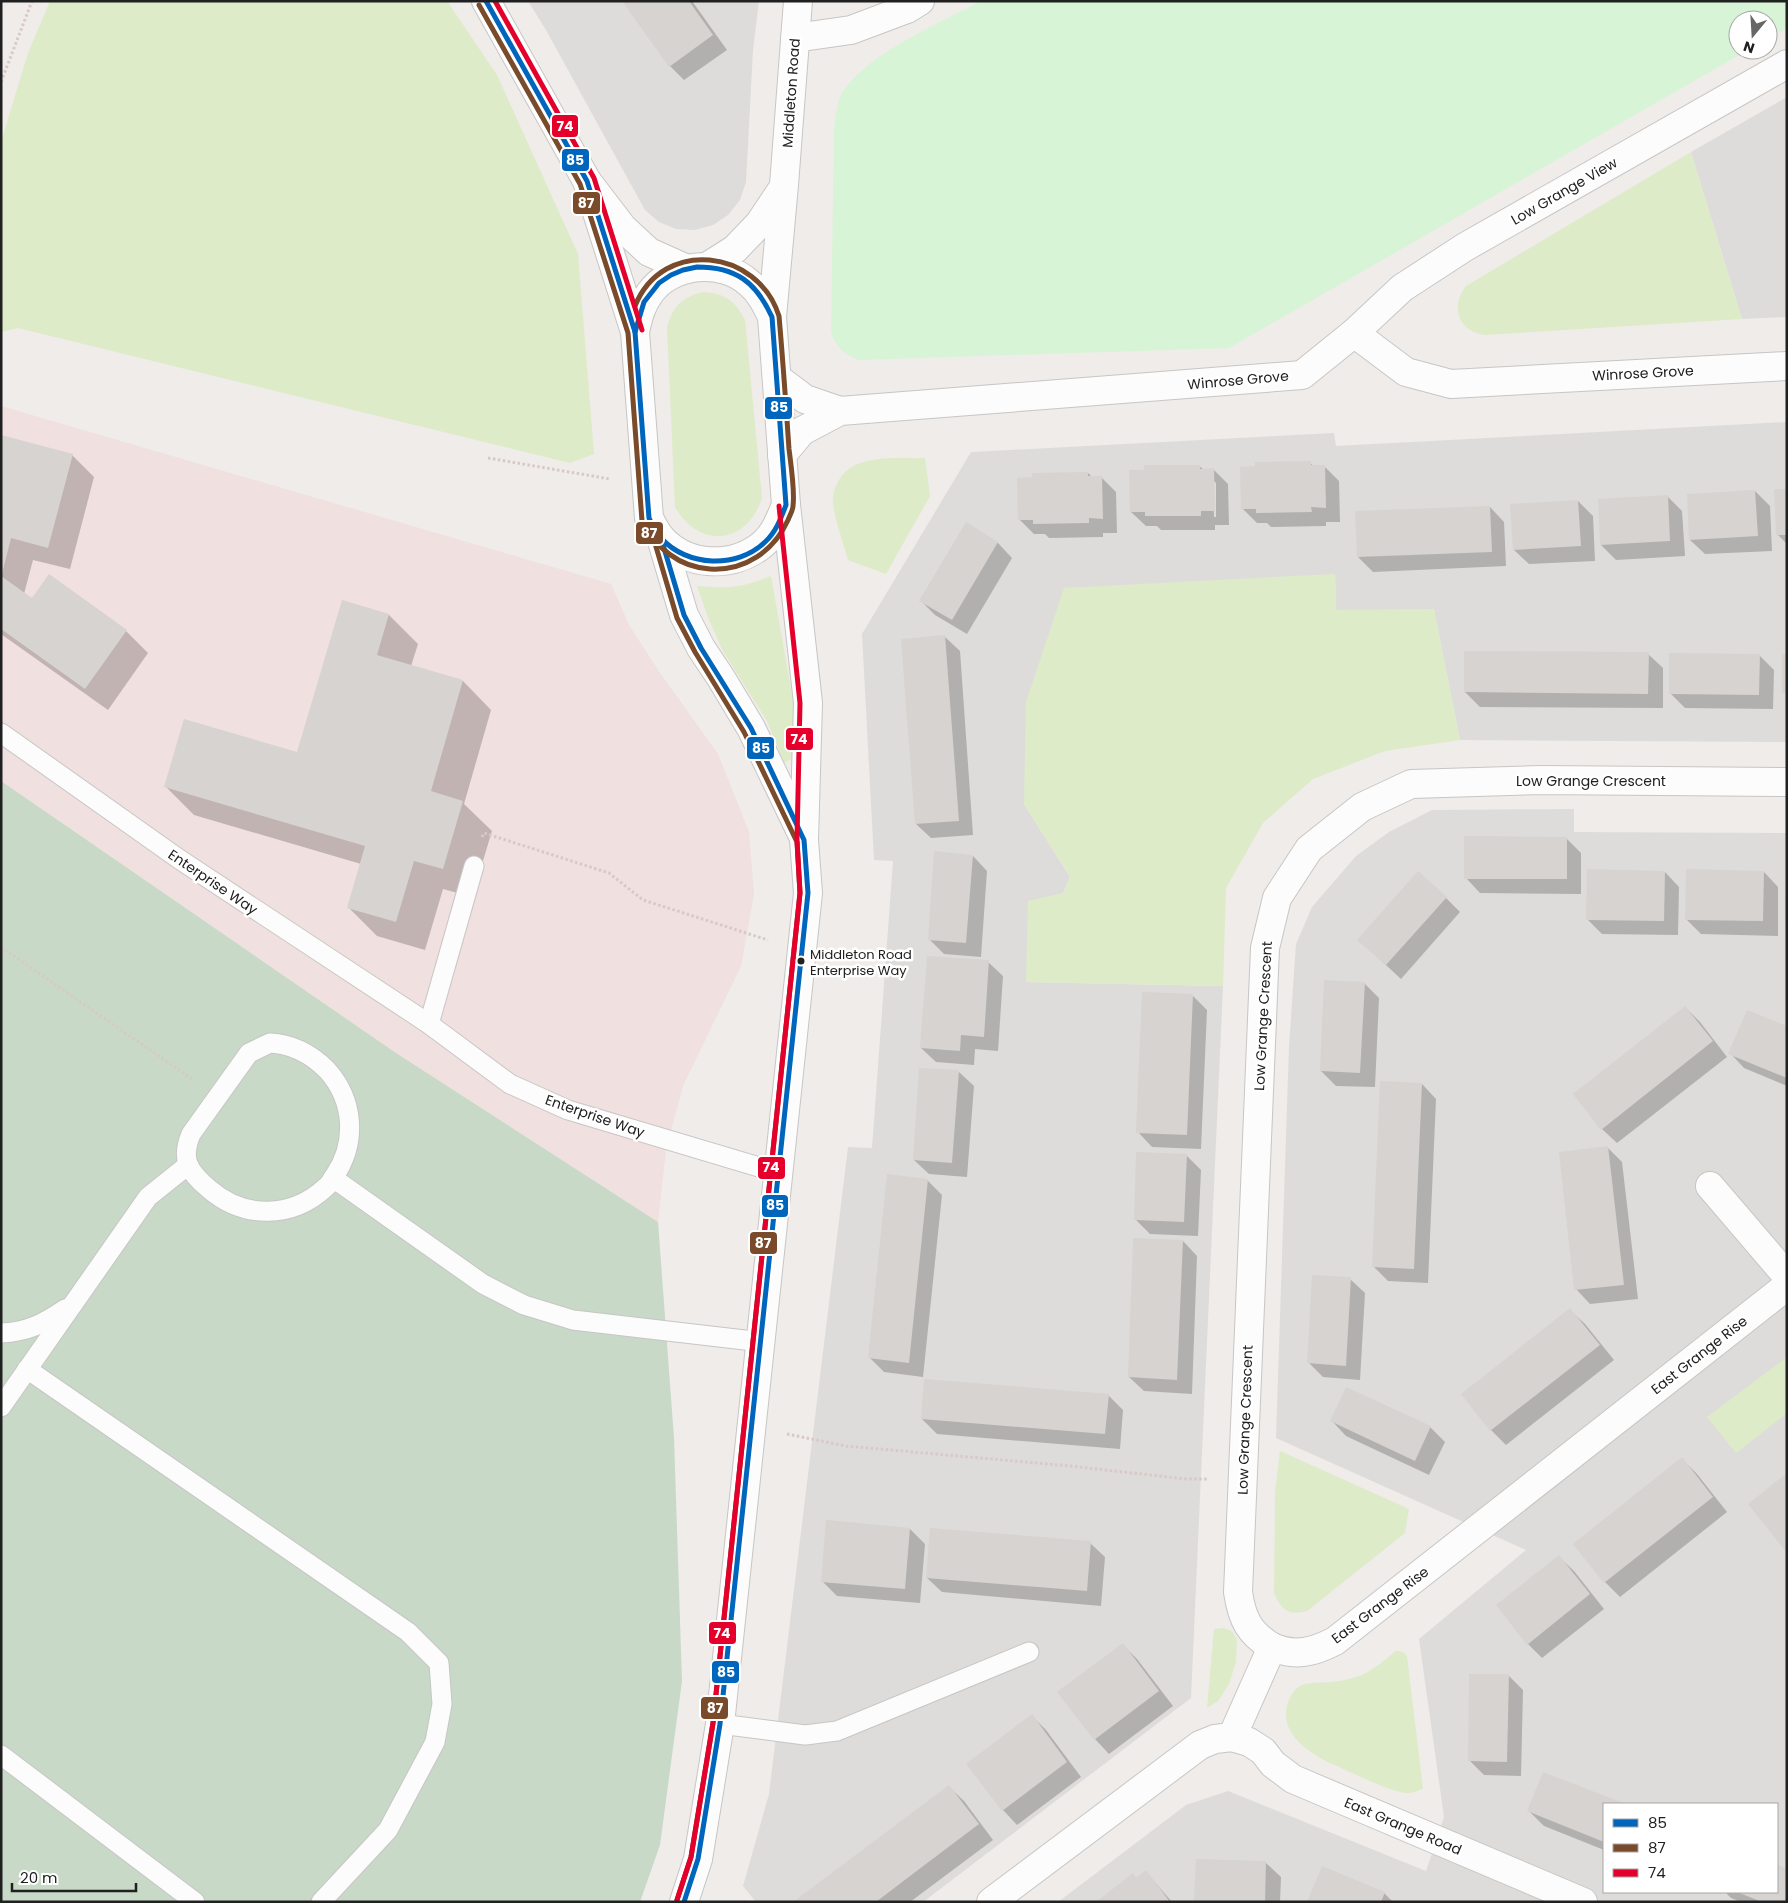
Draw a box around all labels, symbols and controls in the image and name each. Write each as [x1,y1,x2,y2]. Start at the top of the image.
north arrow [1728,10,1778,60]
text: N [1741,36,1757,59]
street label: Middleton Road [777,38,805,148]
line badge: 74 [551,114,579,138]
text: 74 [557,116,573,136]
line badge: 85 [561,148,590,172]
text: 85 [566,150,584,170]
street label: Low Grange View [1507,152,1621,230]
line badge: 87 [572,191,601,215]
text: 87 [578,193,595,213]
street label: Winrose Grove [1592,360,1695,386]
street label: Winrose Grove [1187,366,1290,394]
line badge: 85 [764,396,793,420]
text: 85 [770,397,788,417]
line badge: 87 [635,521,664,545]
text: 87 [641,523,658,543]
line badge: 74 [785,727,814,751]
text: 74 [791,729,807,749]
line badge: 85 [746,736,775,760]
text: 85 [752,738,770,758]
street label: Low Grange Crescent [1516,771,1666,791]
street label: Enterprise Way [164,845,262,919]
street label: Low Grange Crescent [1249,941,1277,1091]
place label: Middleton Road Enterprise Way [810,945,912,980]
marker: Middleton Road Enterprise Way [796,956,806,966]
street label: Enterprise Way [543,1090,648,1142]
line badge: 74 [757,1156,786,1180]
text: 74 [763,1157,779,1177]
line badge: 85 [761,1194,789,1218]
text: 85 [766,1195,784,1215]
line badge: 87 [749,1231,778,1255]
text: 87 [755,1233,772,1253]
street label: East Grange Rise [1647,1311,1752,1399]
street label: Low Grange Crescent [1232,1345,1258,1495]
street label: East Grange Rise [1327,1562,1433,1648]
line badge: 74 [708,1621,737,1645]
text: 74 [714,1623,730,1643]
line badge: 85 [711,1660,740,1684]
text: 85 [717,1662,735,1682]
line badge: 87 [700,1696,729,1720]
text: 87 [707,1698,724,1718]
street label: East Grange Road [1341,1792,1465,1860]
legend [1603,1803,1778,1893]
text: 85 [1648,1812,1667,1833]
text: 87 [1648,1837,1666,1858]
scale bar [12,1860,136,1892]
text: 74 [1648,1862,1666,1883]
text: 20 m [20,1867,58,1888]

